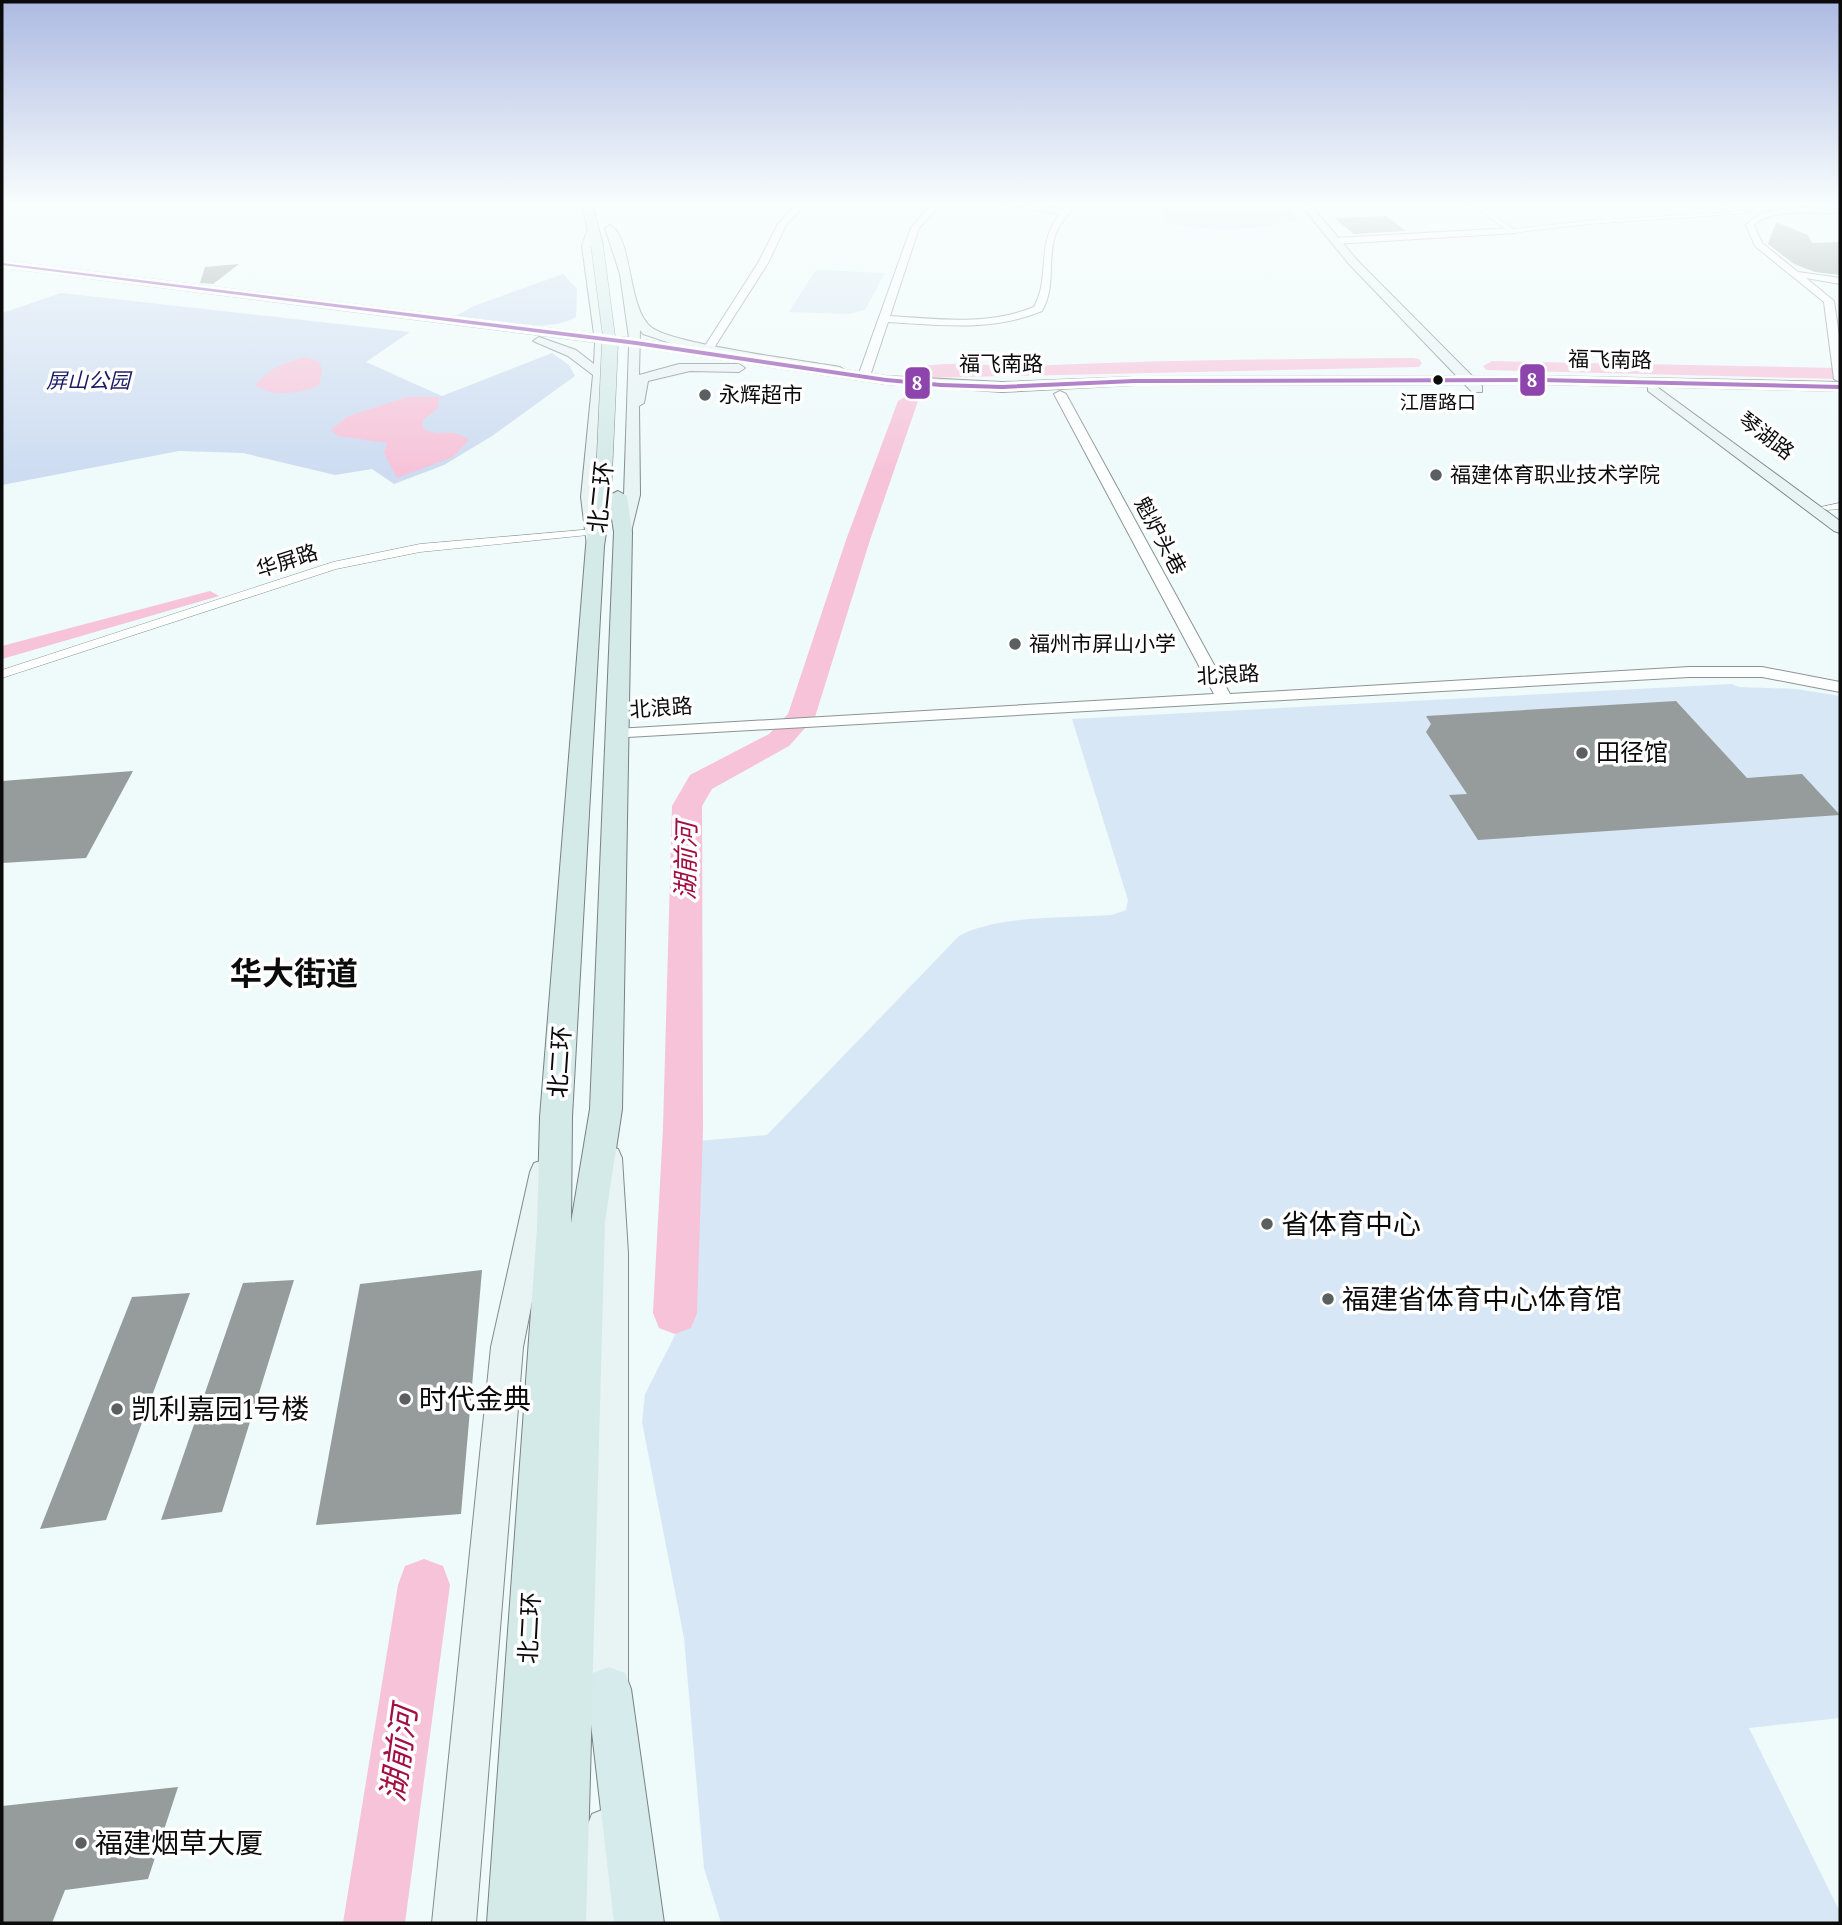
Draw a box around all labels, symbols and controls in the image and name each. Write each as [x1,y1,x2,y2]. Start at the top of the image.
street label: 福飞南路 [1568,345,1652,374]
street label: 福飞南路 [959,350,1043,377]
line badge: 8 [1519,363,1546,397]
line badge: 8 [904,366,931,400]
park label: 屏山公园 [46,367,133,394]
text: 8 [1527,368,1538,392]
text: 8 [912,371,923,395]
marker: 江厝路口 [1431,373,1445,387]
place label: 永辉超市 [719,381,803,408]
marker: 永辉超市 [697,387,713,403]
place label: 江厝路口 [1400,390,1476,414]
street label: 琴湖路 [1733,406,1800,465]
street label: 北二环 [581,460,620,534]
place label: 福建体育职业技术学院 [1450,461,1660,488]
marker: 福建体育职业技术学院 [1428,467,1444,483]
street label: 魁炉头巷 [1129,492,1192,579]
street label: 华屏路 [253,538,321,583]
place label: 福州市屏山小学 [1029,630,1176,657]
marker: 福州市屏山小学 [1007,636,1023,652]
street label: 北浪路 [1196,659,1260,690]
street label: 北浪路 [629,692,693,723]
place label: 田径馆 [1596,737,1668,768]
marker: 田径馆 [1574,745,1590,761]
water label: 湖前河 [668,817,703,900]
district label: 华大街道 [230,953,358,994]
street label: 北二环 [542,1025,577,1099]
place label: 省体育中心 [1281,1206,1421,1242]
marker: 省体育中心 [1259,1216,1275,1232]
place label: 福建省体育中心体育馆 [1342,1281,1622,1317]
marker: 福建省体育中心体育馆 [1320,1291,1336,1307]
place label: 时代金典 [419,1381,531,1417]
place label: 凯利嘉园1号楼 [131,1391,309,1427]
marker: 时代金典 [397,1391,413,1407]
marker: 凯利嘉园1号楼 [109,1401,125,1417]
street label: 北二环 [512,1591,547,1665]
water label: 湖前河 [372,1698,426,1804]
place label: 福建烟草大厦 [95,1825,263,1861]
marker: 福建烟草大厦 [73,1835,89,1851]

